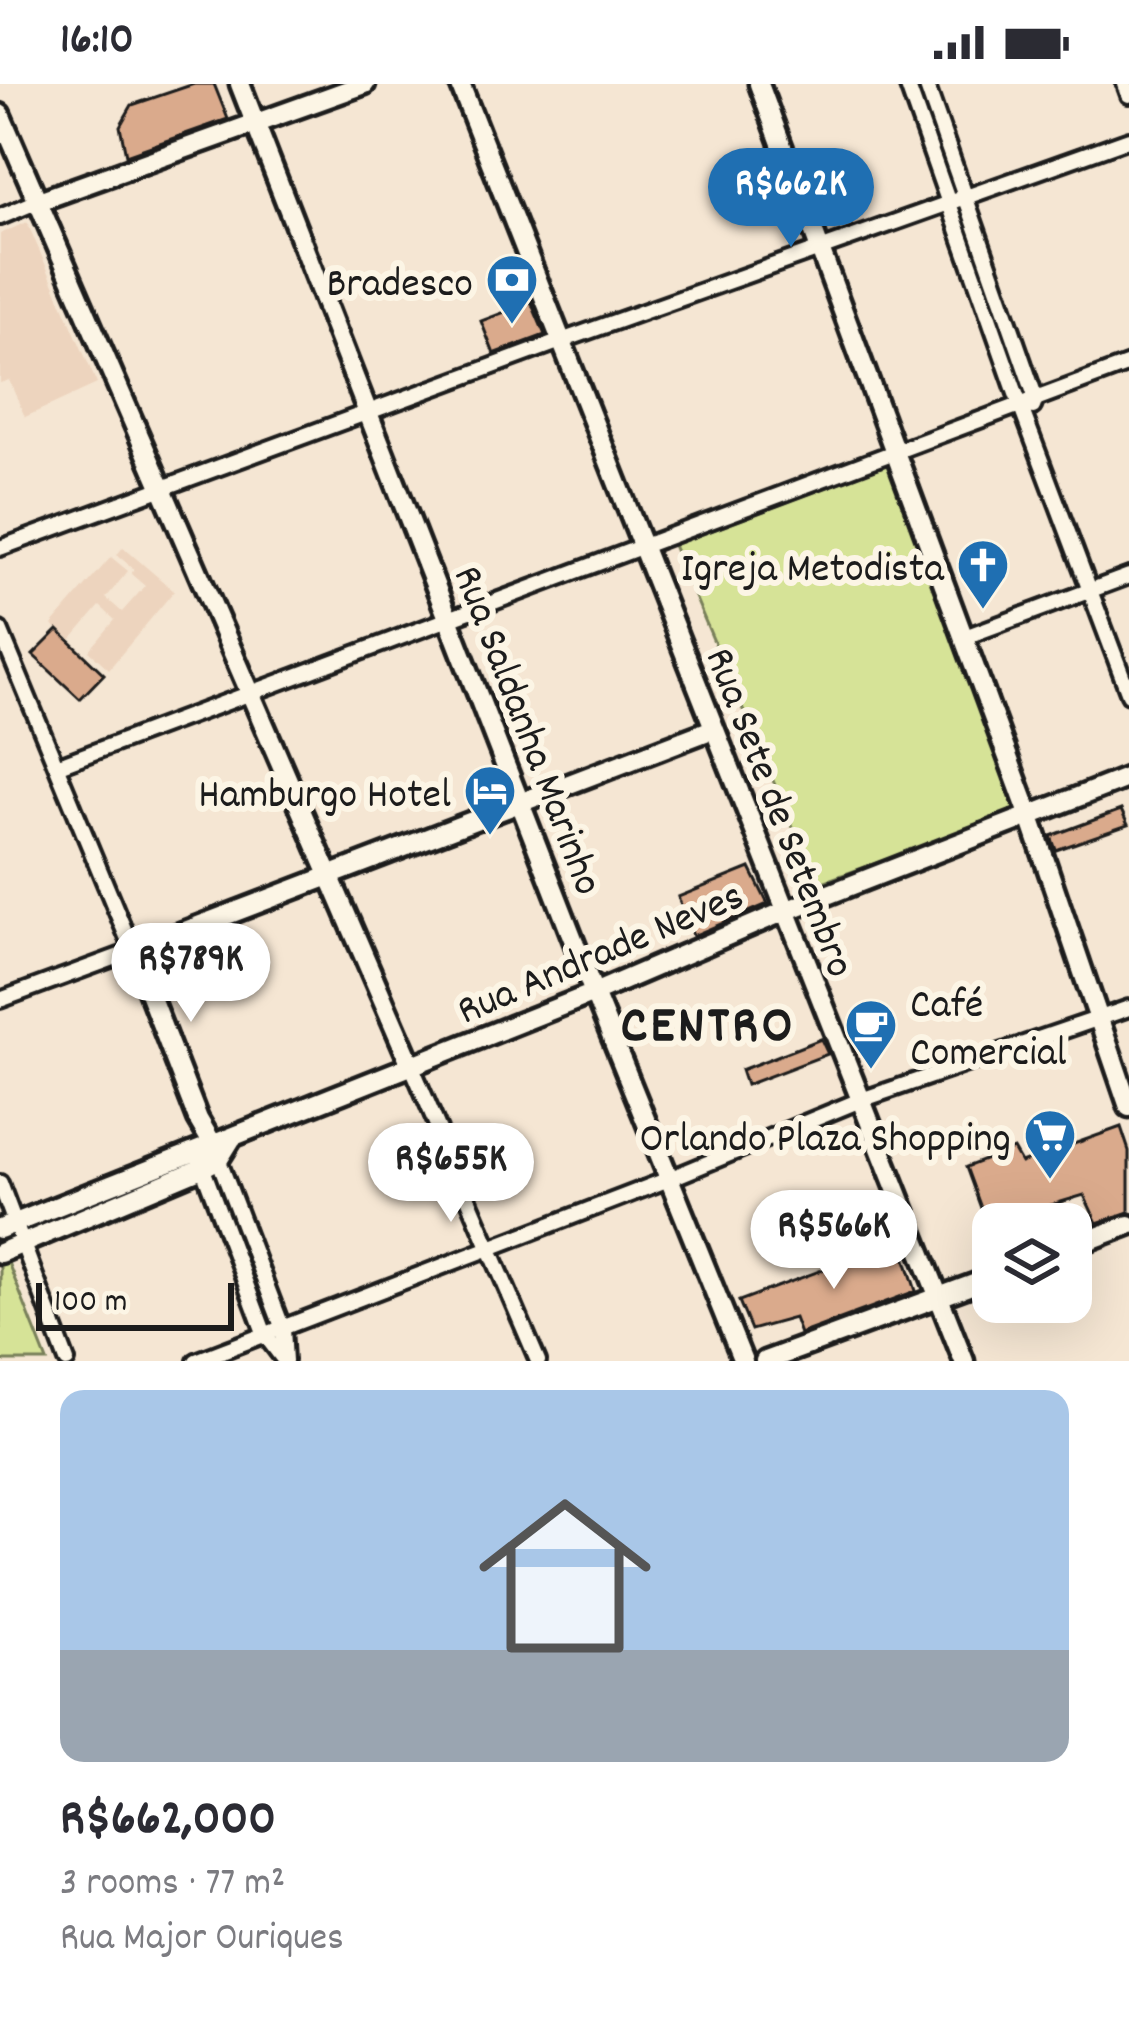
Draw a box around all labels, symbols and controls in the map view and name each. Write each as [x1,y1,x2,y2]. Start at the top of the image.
text: 16:10 [60,10,134,74]
pin: R$662K [693,148,889,250]
text: R$662K [735,159,847,214]
bank icon: Bradesco [484,252,540,326]
place label: Bradesco [326,257,473,317]
church icon: Igreja Metodista [955,537,1011,611]
place label: Igreja Metodista [681,542,945,602]
street label: Rua Saldanha Marinho [434,558,615,905]
street label: Rua Sete de Setembro [686,640,867,987]
hotel icon: Hamburgo Hotel [462,763,518,837]
place label: Hamburgo Hotel [198,768,451,828]
street label: Rua Andrade Neves [449,869,754,1044]
pin: R$789K [93,923,289,1025]
text: R$789K [138,934,244,989]
place label: Café Comercial [910,978,1067,1086]
district label: CENTRO [621,991,795,1068]
cafe icon: Café Comercial [843,997,899,1071]
supermarket icon: Orlando Plaza Shopping [1022,1107,1078,1181]
place label: Orlando Plaza Shopping [640,1112,1011,1172]
pin: R$655K [353,1123,549,1225]
text: R$655K [395,1134,507,1189]
pin: R$566K [736,1190,932,1292]
text: R$566K [777,1201,891,1256]
map controls [972,1203,1092,1323]
button: layers [972,1203,1092,1323]
scale bar [36,1277,234,1330]
text: 100 m [54,1280,127,1327]
icon: home [457,1468,673,1684]
text: R$662,000 [60,1786,276,1858]
text: 3 rooms · 77 m² [60,1858,285,1913]
text: Rua Major Ouriques [60,1913,344,1968]

